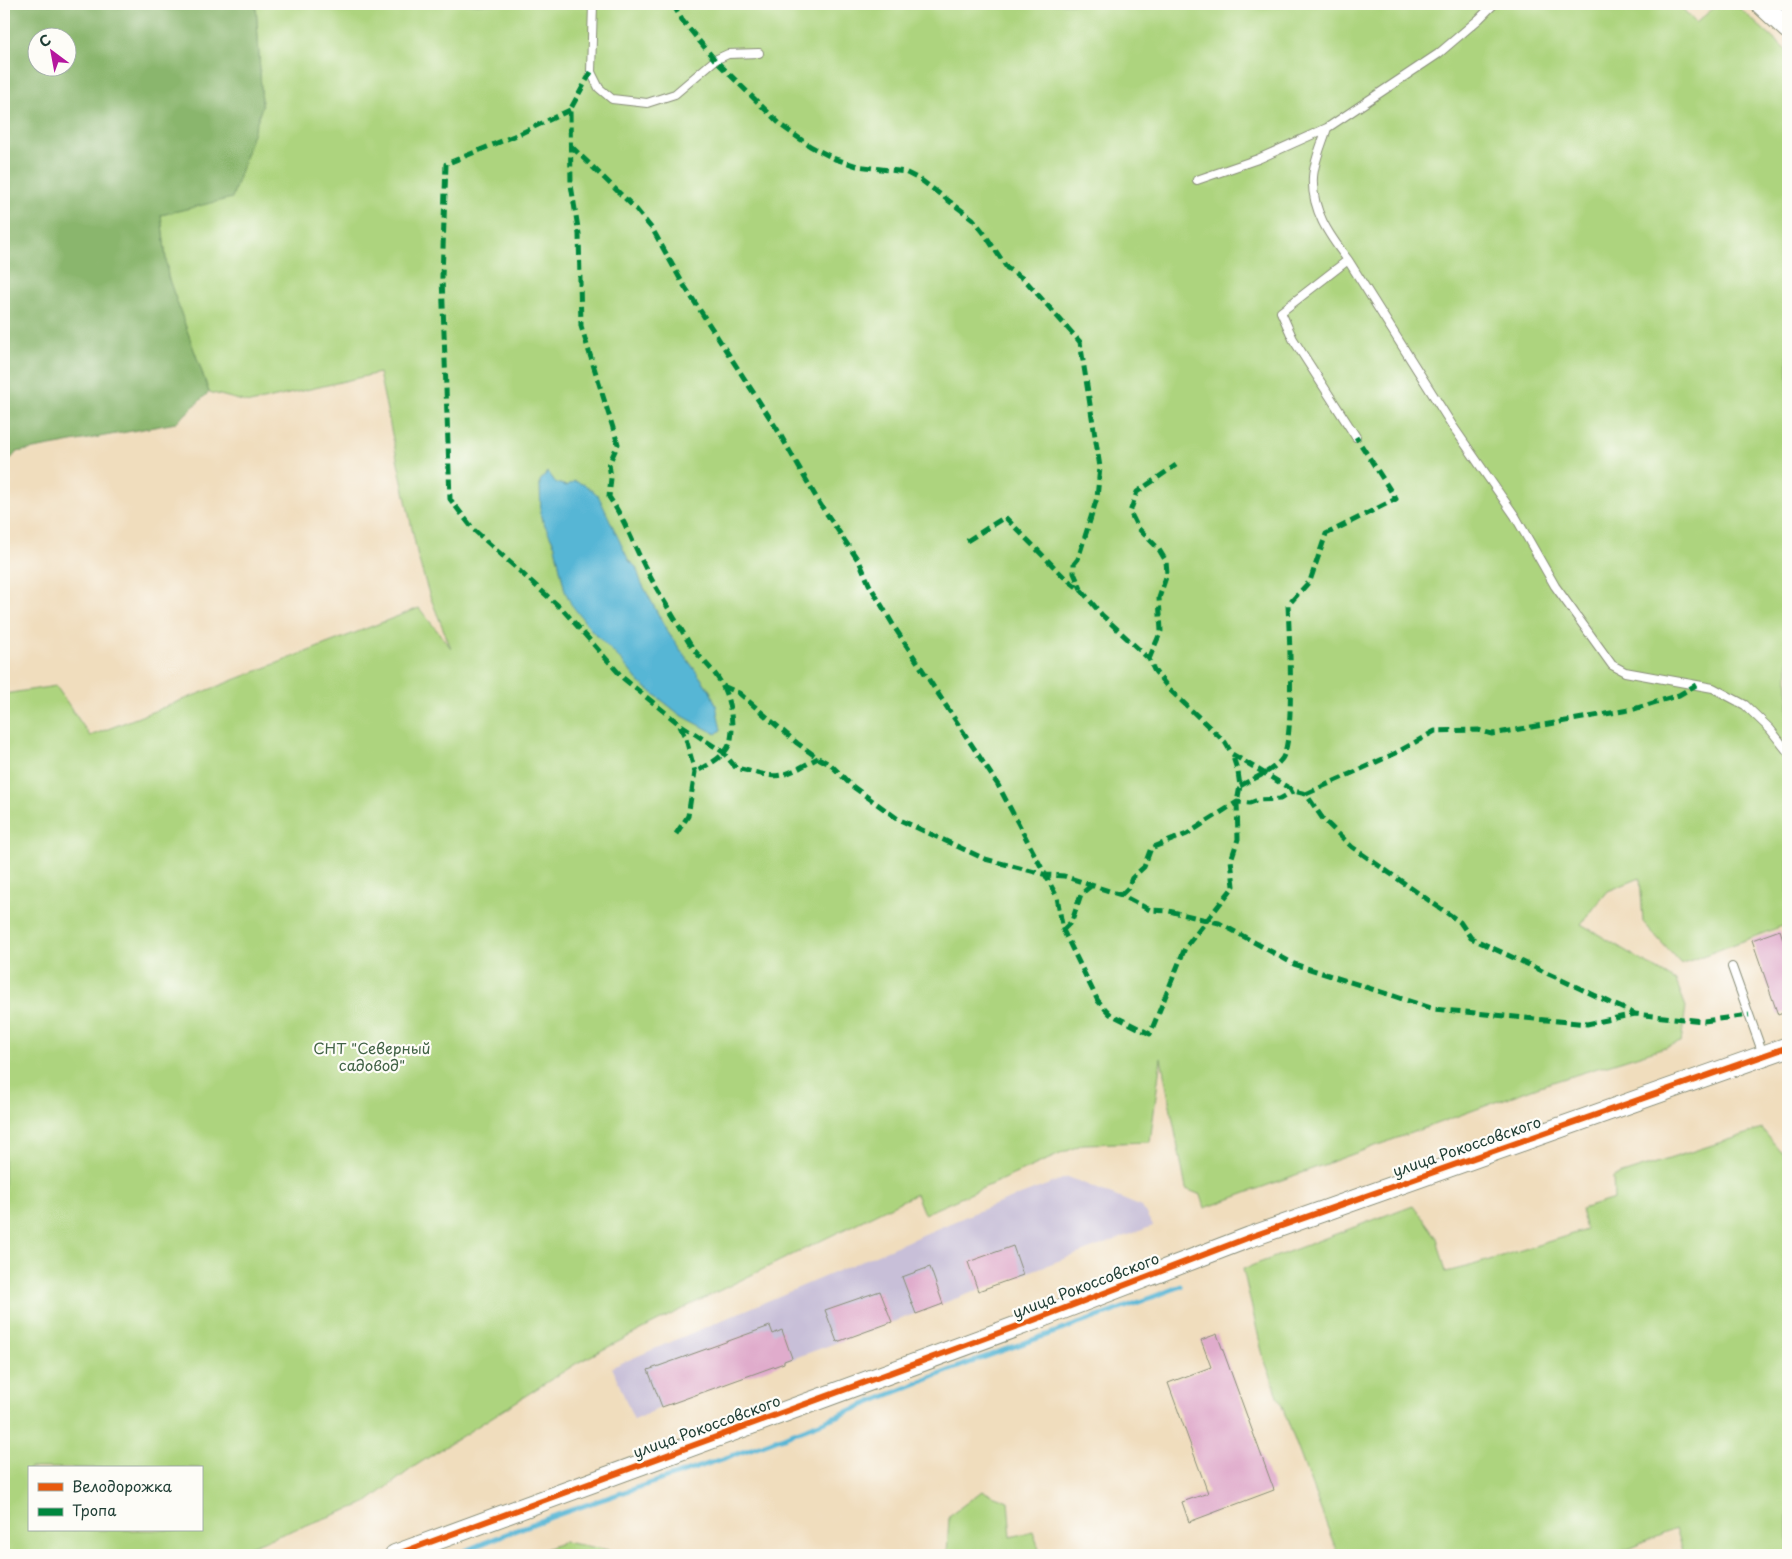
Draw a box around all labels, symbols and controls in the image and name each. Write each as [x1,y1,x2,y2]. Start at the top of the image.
north arrow [28,28,78,78]
text: С [35,29,55,52]
park label: СНТ "Северный садовод" [313,1036,431,1076]
street label: улица Рокоссовского [1389,1109,1544,1182]
street label: улица Рокоссовского [1009,1246,1162,1323]
street label: улица Рокоссовского [629,1388,784,1463]
legend [28,1466,202,1532]
text: Велодорожка [72,1474,173,1497]
text: Тропа [72,1498,117,1521]

